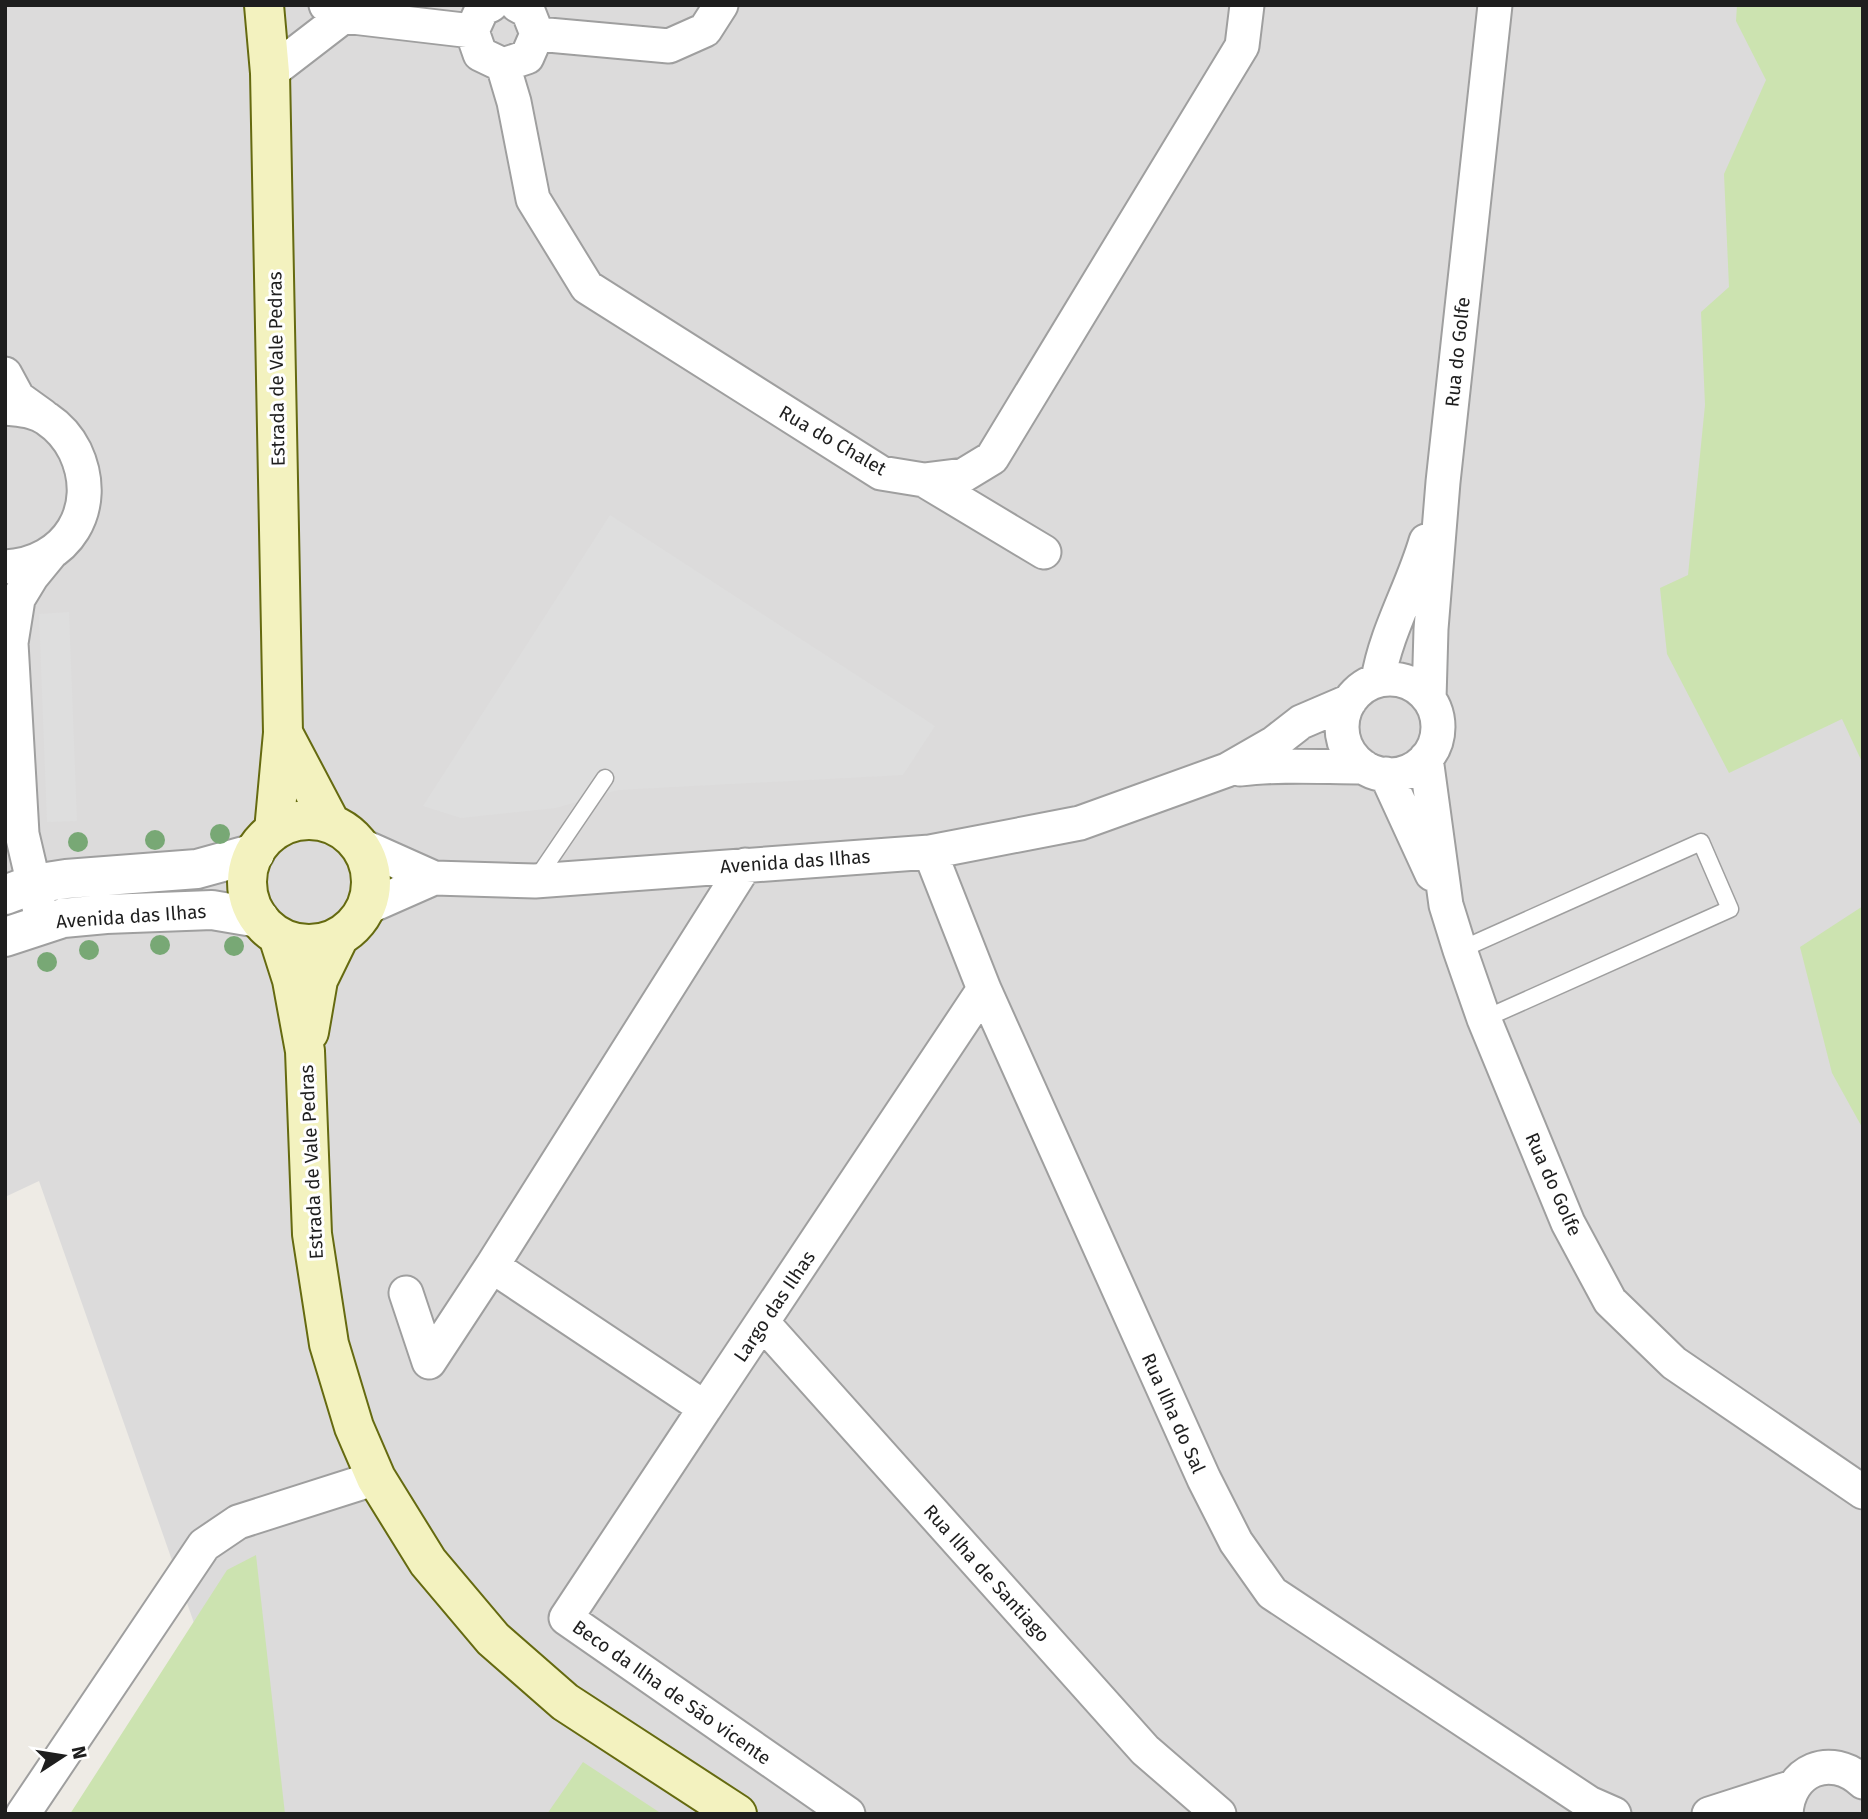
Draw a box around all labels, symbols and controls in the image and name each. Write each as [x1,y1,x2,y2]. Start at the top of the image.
street label: Estrada de Vale Pedras [263,271,290,467]
street label: Rua do Golfe [1440,296,1475,408]
street label: Rua do Chalet [775,401,891,480]
street label: Avenida das Ilhas [719,845,871,878]
street label: Avenida das Ilhas [55,900,207,933]
street label: Estrada de Vale Pedras [295,1064,328,1260]
street label: Rua do Golfe [1521,1129,1587,1239]
street label: Largo das Ilhas [729,1246,820,1366]
street label: Rua Ilha do Sal [1137,1350,1210,1477]
street label: Rua Ilha de Santiago [919,1500,1054,1647]
street label: Beco da Ilha de São vicente [568,1615,775,1770]
north arrow [28,1721,98,1791]
text: N [67,1744,92,1761]

